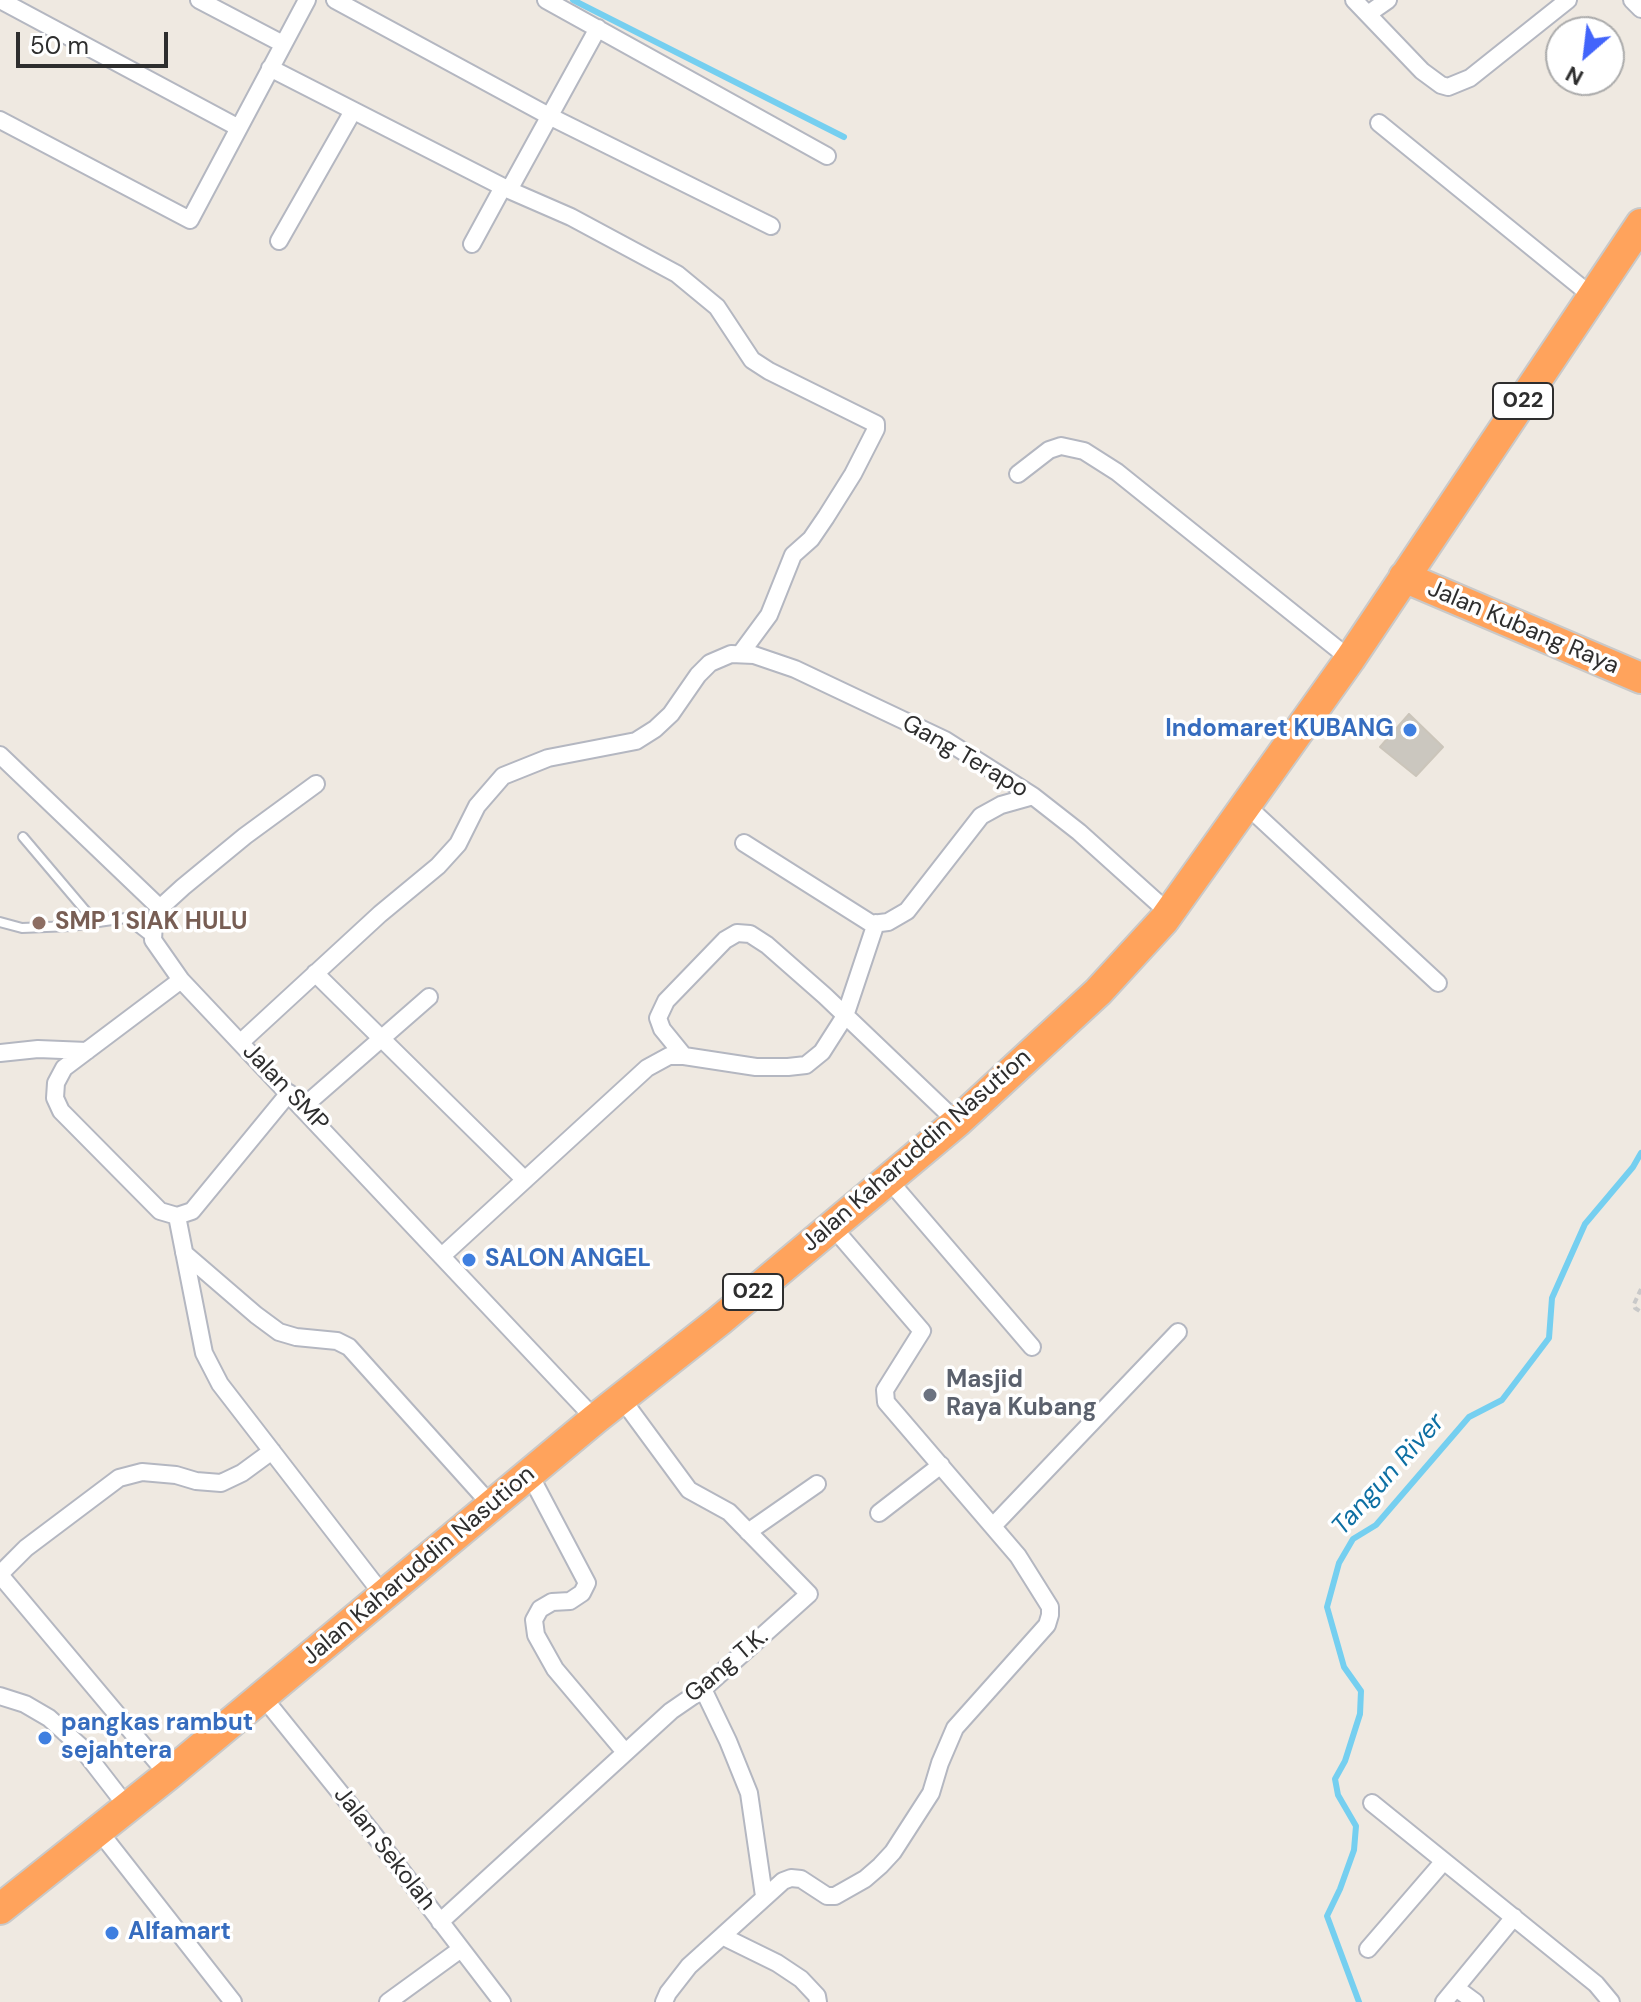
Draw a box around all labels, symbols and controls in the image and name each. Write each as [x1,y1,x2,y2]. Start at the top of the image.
scale bar [20,16,172,66]
north arrow [1545,16,1625,96]
text: 50 m [30,30,89,61]
text: N [1561,59,1588,92]
road number: 022 [1493,383,1553,419]
street label: Jalan Kubang Raya [1423,575,1623,681]
street label: Gang Terapo [897,709,1033,805]
place label: Indomaret KUBANG [1165,716,1394,744]
marker: Indomaret KUBANG [1401,721,1419,739]
place label: SMP 1 SIAK HULU [55,909,248,937]
marker: SMP 1 SIAK HULU [30,914,48,932]
street label: Jalan SMP [236,1038,334,1138]
street label: Jalan Kaharuddin Nasution [796,1044,1038,1258]
place label: SALON ANGEL [485,1246,651,1274]
marker: SALON ANGEL [460,1251,478,1269]
road number: 022 [723,1274,783,1310]
place label: Masjid Raya Kubang [946,1367,1097,1423]
marker: Masjid Raya Kubang [921,1386,939,1404]
water label: Tangun River [1326,1408,1452,1542]
street label: Jalan Kaharuddin Nasution [297,1460,541,1672]
street label: Gang T.K. [679,1623,775,1709]
place label: pangkas rambut sejahtera [61,1710,253,1766]
marker: pangkas rambut sejahtera [36,1729,54,1747]
street label: Jalan Sekolah [327,1781,441,1917]
place label: Alfamart [128,1919,231,1947]
marker: Alfamart [103,1924,121,1942]

